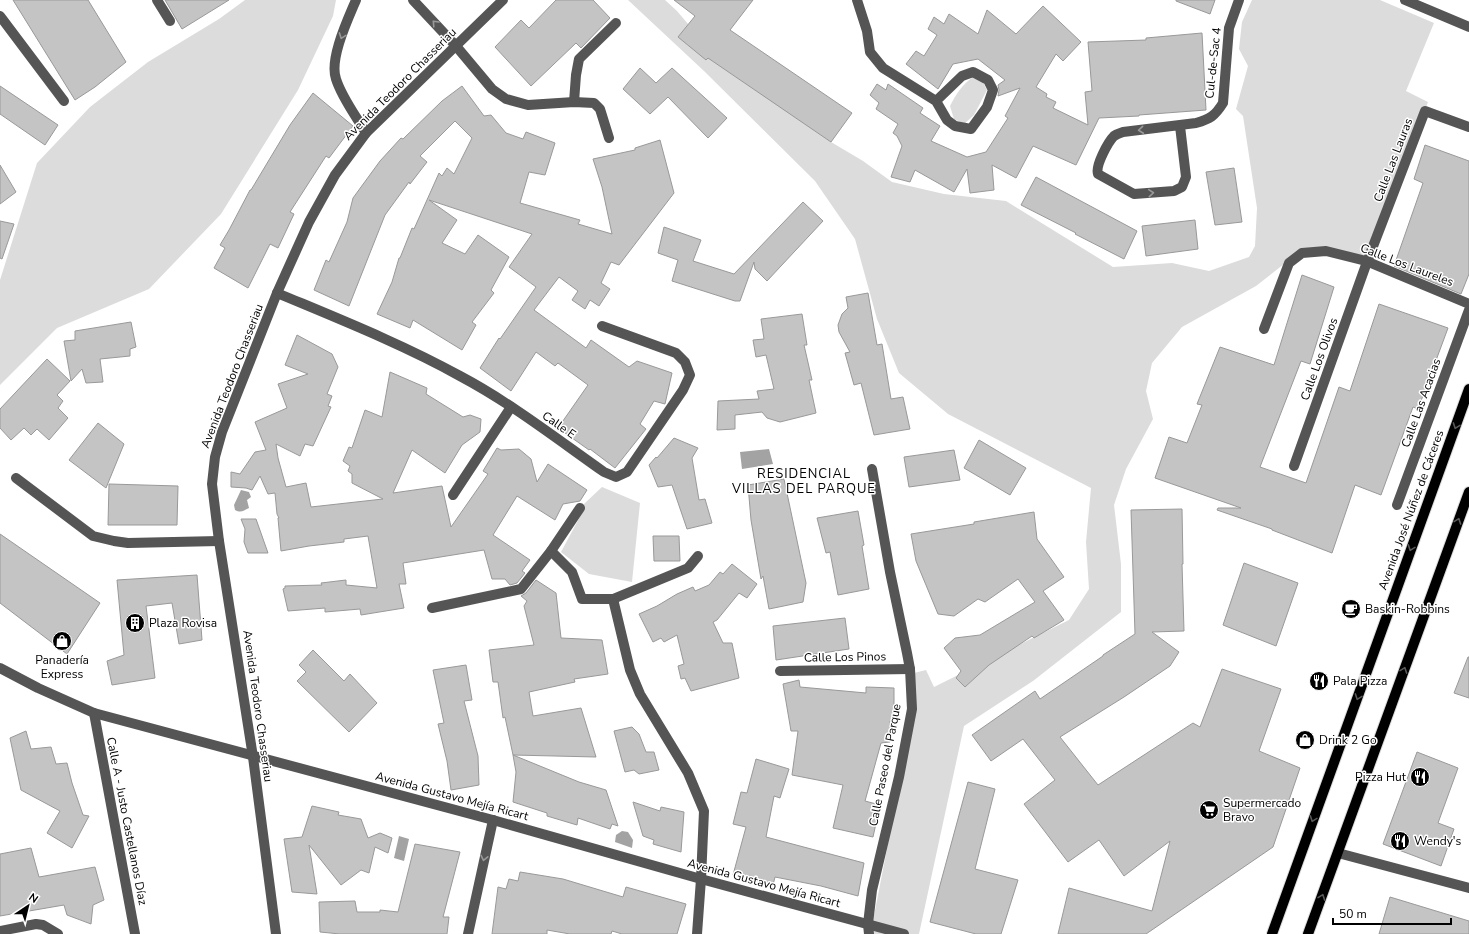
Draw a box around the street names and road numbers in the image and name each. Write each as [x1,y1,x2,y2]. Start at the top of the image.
street label: Avenida Teodoro Chasseriau [340,24,460,144]
street label: Cul-de-Sac 4 [1201,27,1225,99]
street label: Calle Las Lauras [1370,116,1416,204]
street label: Calle Los Laureles [1358,240,1456,290]
street label: Avenida Teodoro Chasseriau [197,302,267,450]
street label: Calle Los Olivos [1297,315,1341,403]
street label: Calle Las Acacias [1397,356,1445,450]
street label: Calle E [539,408,579,442]
street label: Avenida José Núñez de Cáceres [1375,428,1448,592]
street label: Avenida Teodoro Chasseriau [239,629,277,783]
street label: Calle Los Pinos [804,648,887,666]
street label: Calle Paseo del Parque [865,702,905,828]
street label: Calle A - Justo Castellanos Díaz [103,736,151,907]
street label: Avenida Gustavo Mejía Ricart [374,768,531,824]
street label: Avenida Gustavo Mejía Ricart [686,855,843,911]

